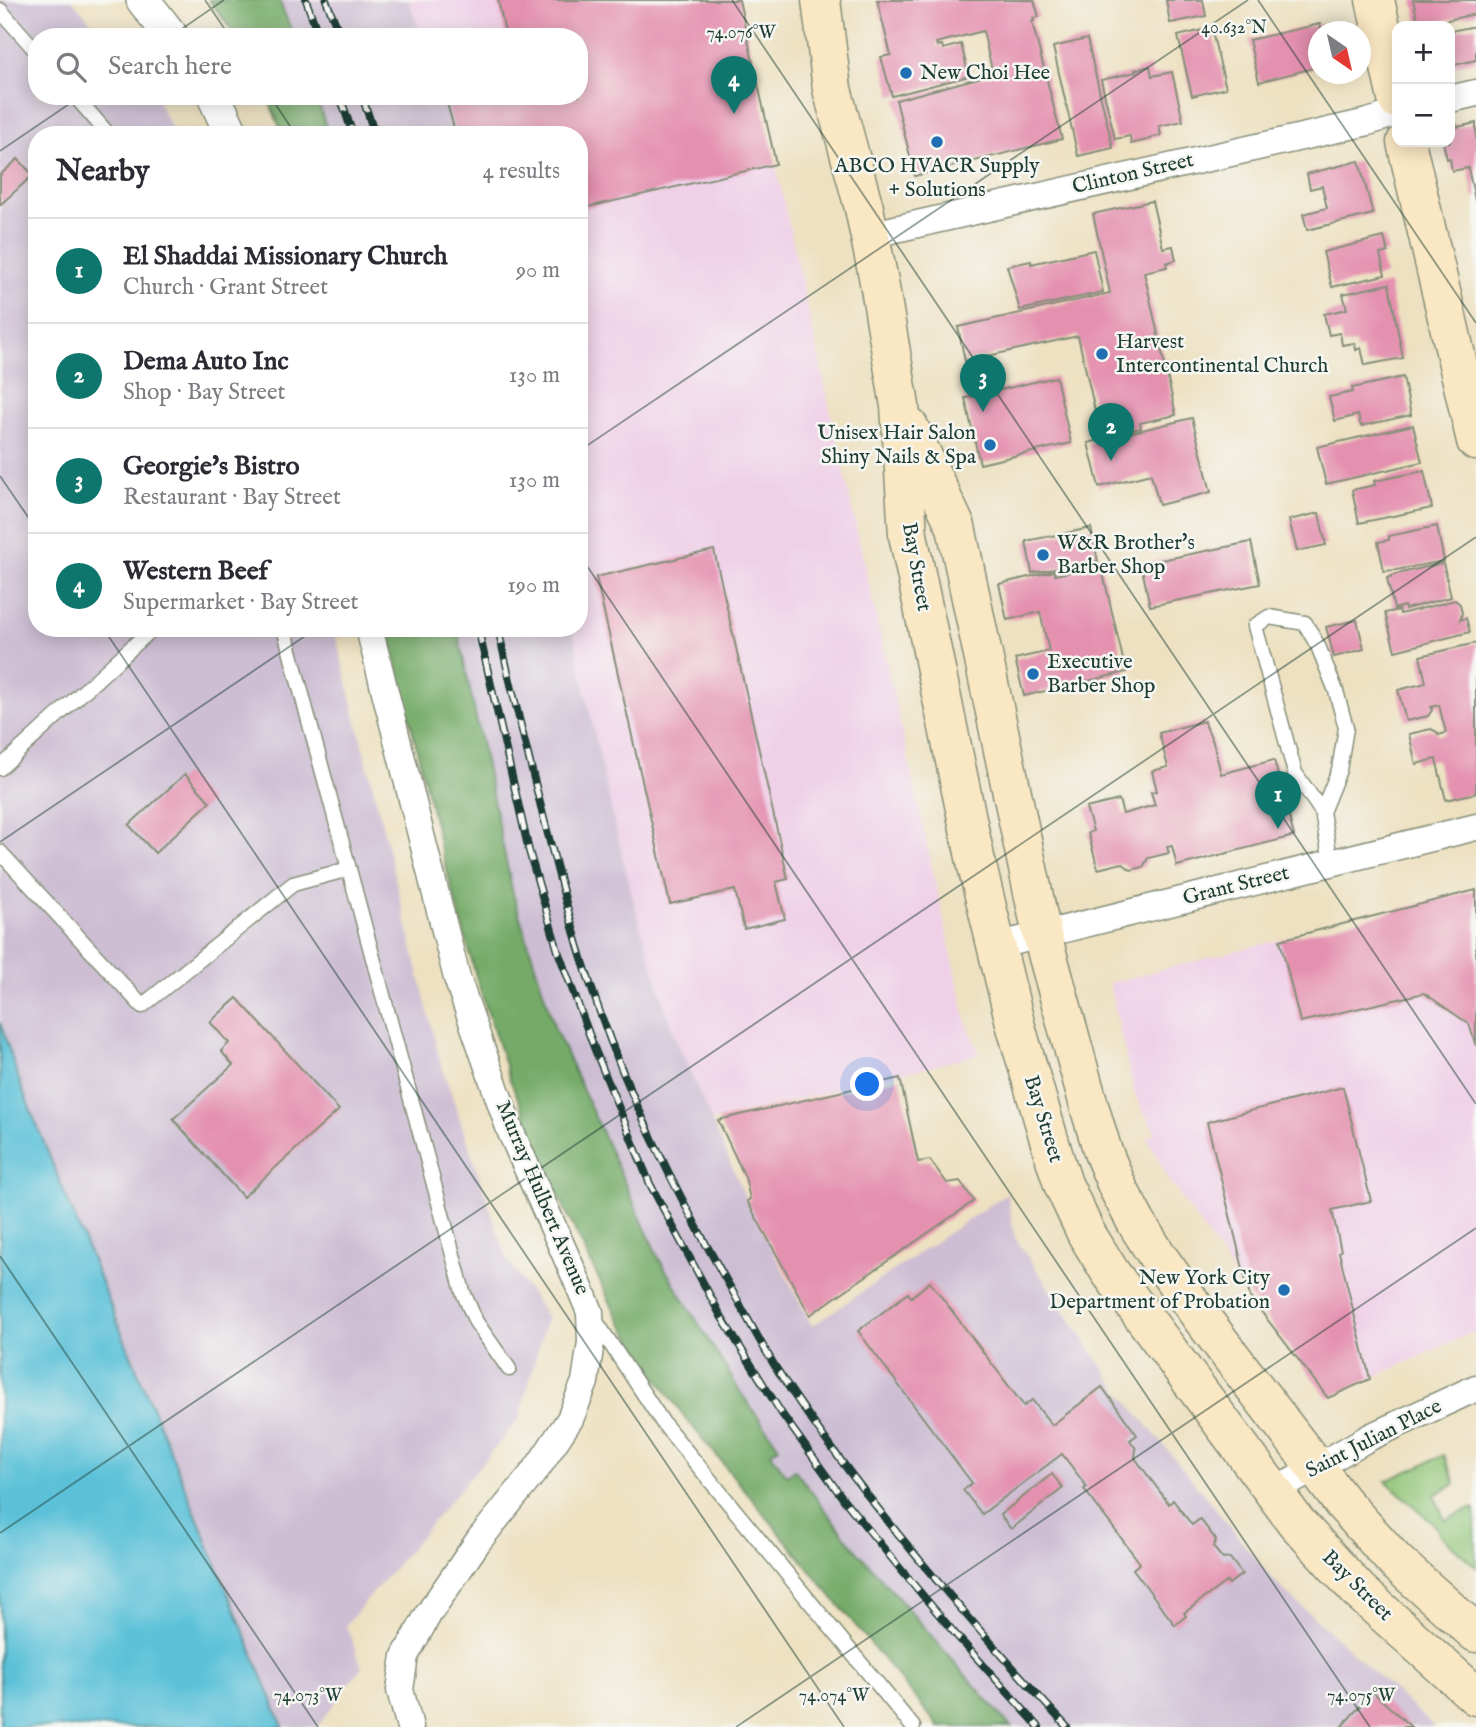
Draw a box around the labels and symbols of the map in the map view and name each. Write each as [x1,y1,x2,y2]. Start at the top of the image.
text: 40.632°N [1201,17,1267,40]
north arrow [1308,21,1371,84]
text: 74.076°W [706,22,776,45]
pin: 4 [711,56,757,114]
place label: New Choi Hee [920,60,1051,87]
marker: New Choi Hee [898,65,914,81]
marker: ABCO HVACR Supply + Solutions [929,134,945,150]
street label: Clinton Street [1070,147,1196,201]
place label: ABCO HVACR Supply + Solutions [833,153,1040,204]
place label: Harvest Intercontinental Church [1116,329,1328,380]
marker: Harvest Intercontinental Church [1094,346,1110,362]
pin: 3 [960,354,1006,412]
pin: 2 [1088,403,1134,461]
place label: Unisex Hair Salon Shiny Nails & Spa [817,420,977,471]
marker: Unisex Hair Salon Shiny Nails & Spa [982,437,998,453]
street label: Bay Street [895,520,937,614]
place label: W&R Brother's Barber Shop [1057,530,1195,581]
marker: W&R Brother's Barber Shop [1035,547,1051,563]
place label: Executive Barber Shop [1047,649,1155,700]
marker: Executive Barber Shop [1025,666,1041,682]
pin: 1 [1255,771,1301,829]
street label: Grant Street [1180,860,1292,912]
your location [850,1067,884,1101]
street label: Bay Street [1017,1072,1069,1166]
street label: Murray Hulbert Avenue [489,1097,595,1300]
place label: New York City Department of Probation [1049,1265,1271,1316]
marker: New York City Department of Probation [1276,1282,1292,1298]
street label: Saint Julian Place [1301,1393,1447,1485]
street label: Bay Street [1316,1545,1398,1627]
text: 74.073°W [274,1685,343,1708]
text: 74.074°W [799,1685,870,1708]
text: 74.075°W [1327,1685,1396,1708]

